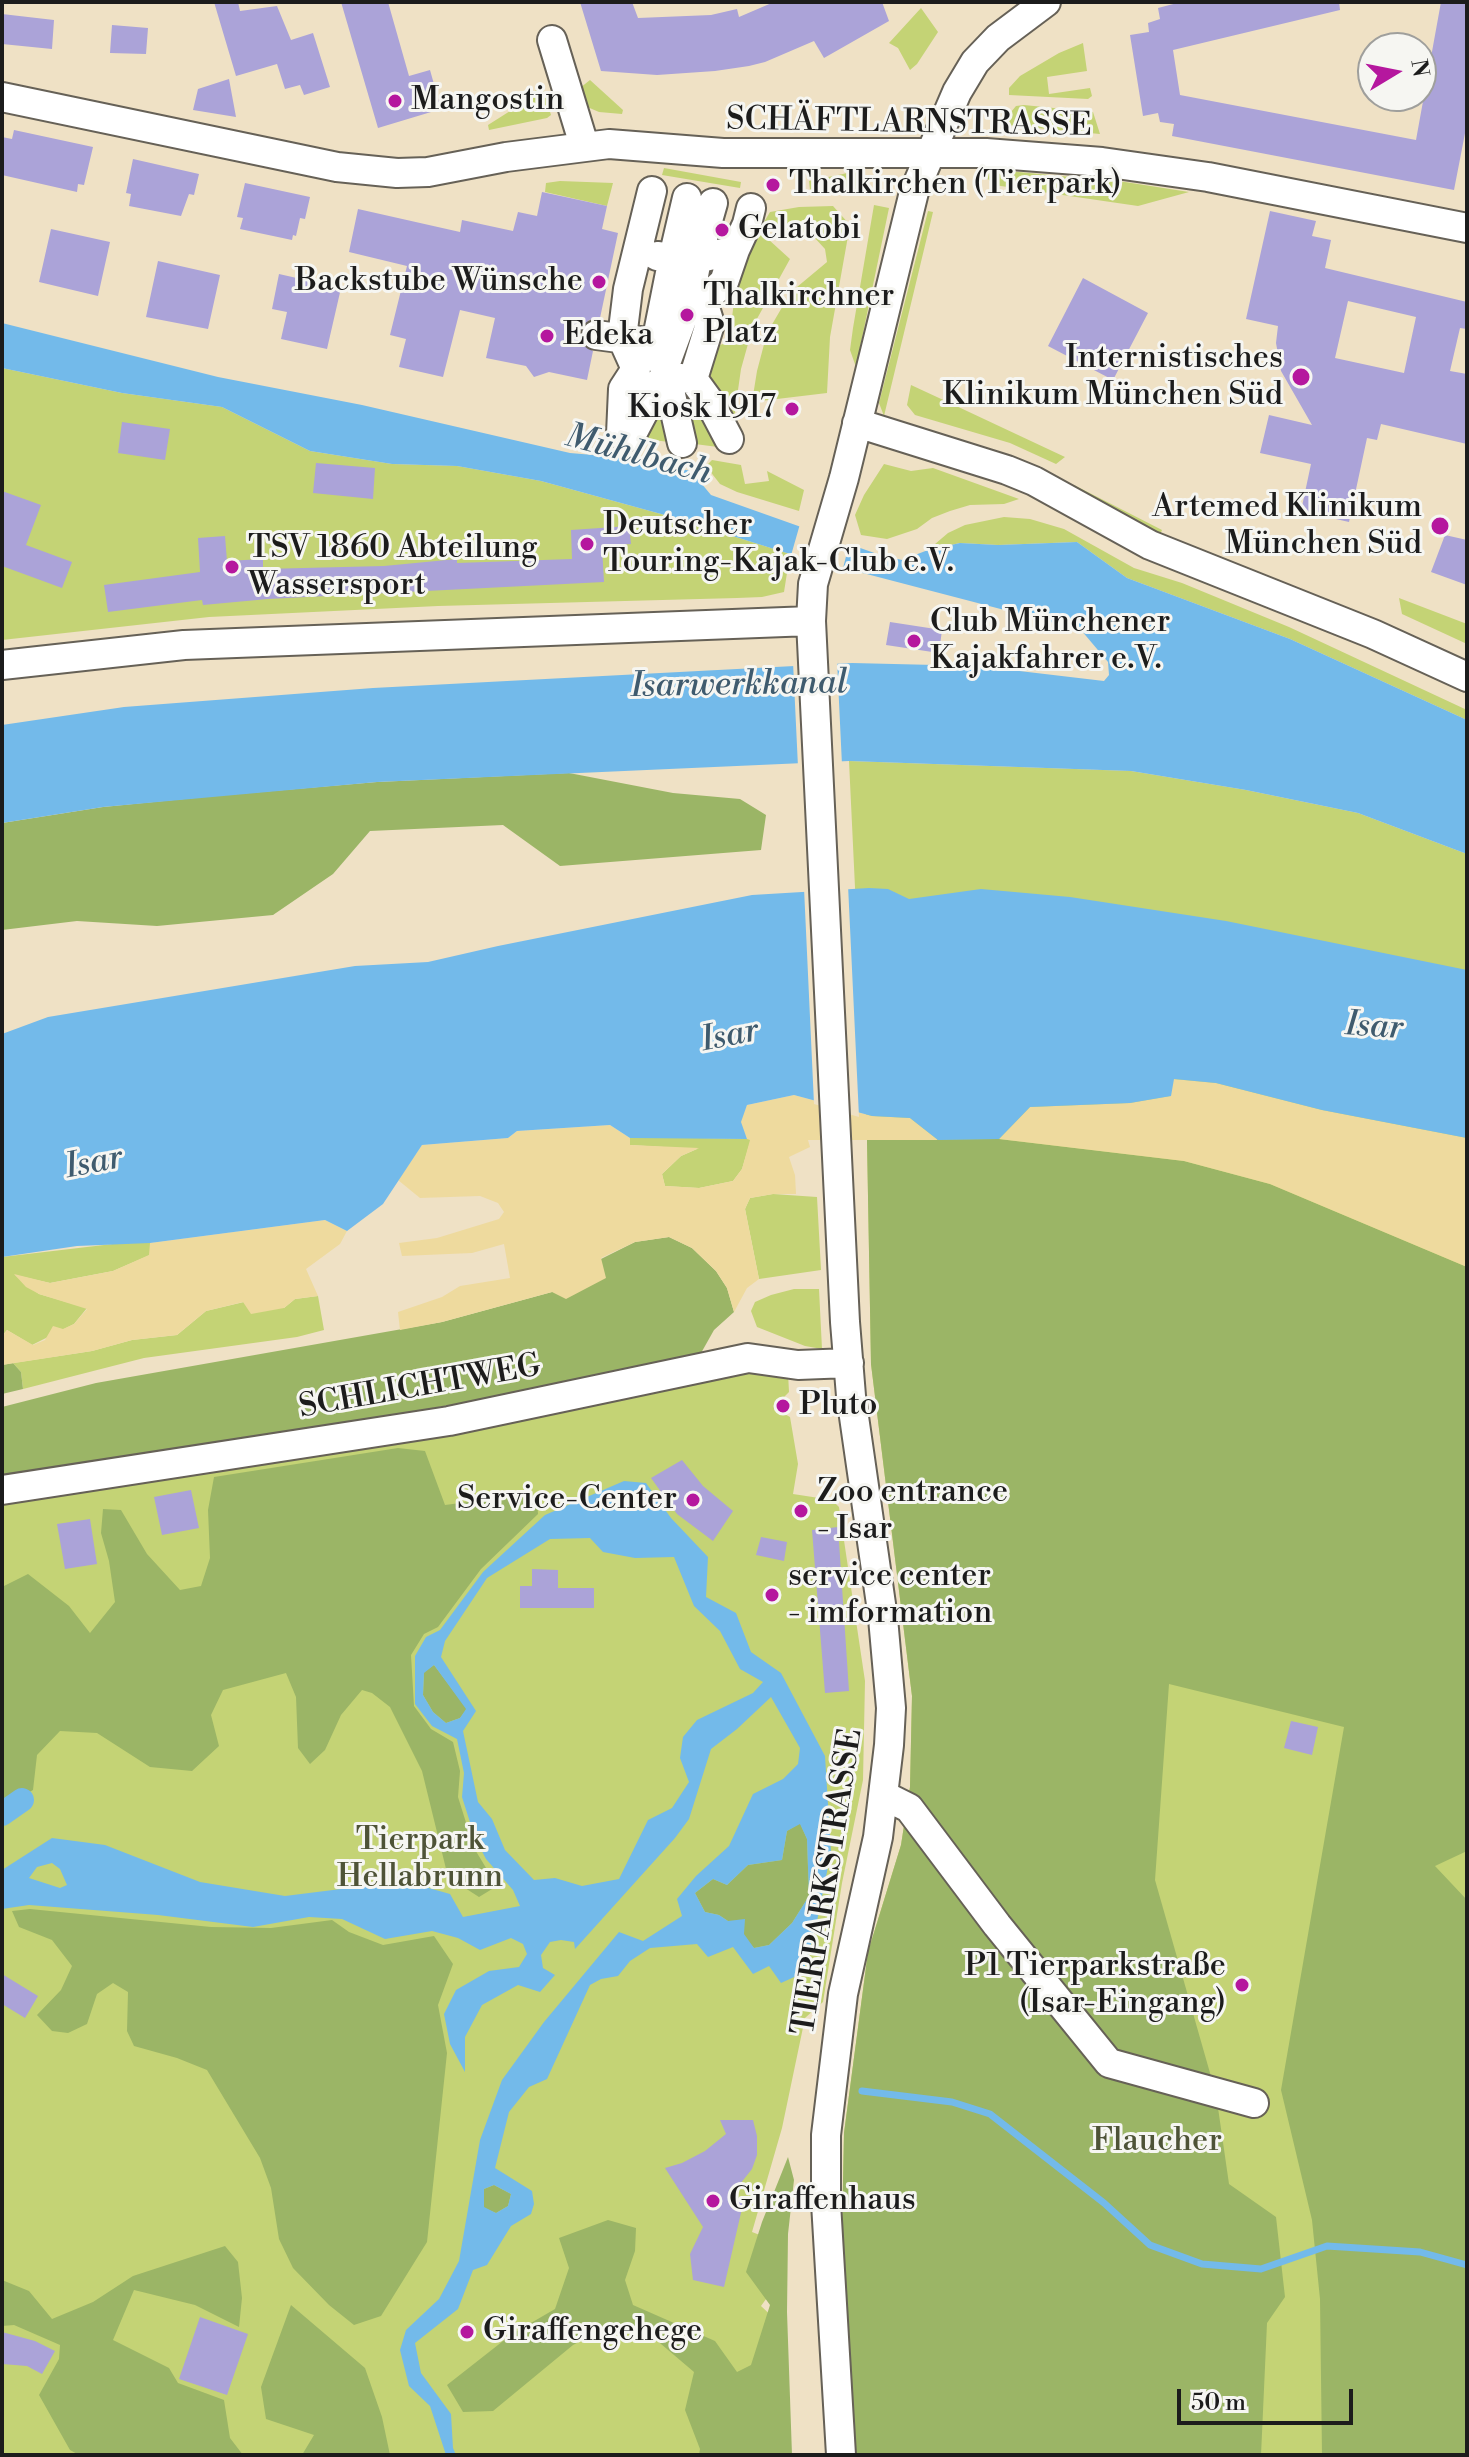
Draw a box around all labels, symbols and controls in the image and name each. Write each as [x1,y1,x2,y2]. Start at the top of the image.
north arrow [1357,32,1437,112]
text: N [1404,57,1434,79]
place label: Mangostin [411,82,564,120]
marker: Mangostin [386,92,404,110]
street label: SCHÄFTLARNSTRASSE [726,102,1092,146]
place label: Thalkirchen (Tierpark) [789,166,1122,204]
marker: Thalkirchen (Tierpark) [764,176,782,194]
place label: Gelatobi [738,211,861,249]
marker: Gelatobi [713,221,731,239]
place label: Backstube Wünsche [295,263,583,301]
marker: Backstube Wünsche [590,273,608,291]
place label: Thalkirchner Platz [703,278,894,353]
marker: Thalkirchner Platz [678,306,696,324]
place label: Edeka [563,317,653,355]
marker: Edeka [538,327,556,345]
place label: Internistisches Klinikum München Süd [942,340,1283,415]
marker: Internistisches Klinikum München Süd [1290,366,1312,388]
place label: Kiosk 1917 [628,390,776,428]
marker: Kiosk 1917 [783,400,801,418]
water label: Mühlbach [560,417,716,495]
place label: Artemed Klinikum München Süd [1152,489,1422,564]
place label: Deutscher Touring-Kajak-Club e.V. [603,507,954,582]
marker: Artemed Klinikum München Süd [1429,515,1451,537]
place label: TSV 1860 Abteilung Wassersport [248,530,538,605]
marker: Deutscher Touring-Kajak-Club e.V. [578,535,596,553]
marker: TSV 1860 Abteilung Wassersport [223,558,241,576]
place label: Club Münchener Kajakfahrer e.V. [930,604,1170,679]
marker: Club Münchener Kajakfahrer e.V. [905,632,923,650]
water label: Isarwerkkanal [630,664,848,708]
water label: Isar [1344,1006,1404,1050]
water label: Isar [698,1011,762,1063]
water label: Isar [62,1138,126,1190]
street label: SCHLICHTWEG [296,1348,544,1428]
place label: Pluto [799,1387,878,1425]
marker: Pluto [774,1397,792,1415]
place label: Zoo entrance - Isar [817,1474,1008,1549]
place label: Service-Center [457,1481,677,1519]
marker: Service-Center [684,1491,702,1509]
marker: Zoo entrance - Isar [792,1502,810,1520]
place label: service center - imformation [788,1558,992,1633]
marker: service center - imformation [763,1586,781,1604]
street label: TIERPARKSTRASSE [786,1726,872,2038]
park label: Tierpark Hellabrunn [337,1822,503,1897]
place label: P1 Tierparkstraße (Isar-Eingang) [964,1948,1226,2023]
marker: P1 Tierparkstraße (Isar-Eingang) [1233,1976,1251,1994]
park label: Flaucher [1092,2123,1222,2161]
place label: Giraffenhaus [729,2182,916,2220]
marker: Giraffenhaus [704,2192,722,2210]
place label: Giraffengehege [483,2313,702,2351]
marker: Giraffengehege [458,2323,476,2341]
scale bar [1181,2373,1357,2423]
text: 50 m [1191,2388,1246,2418]

